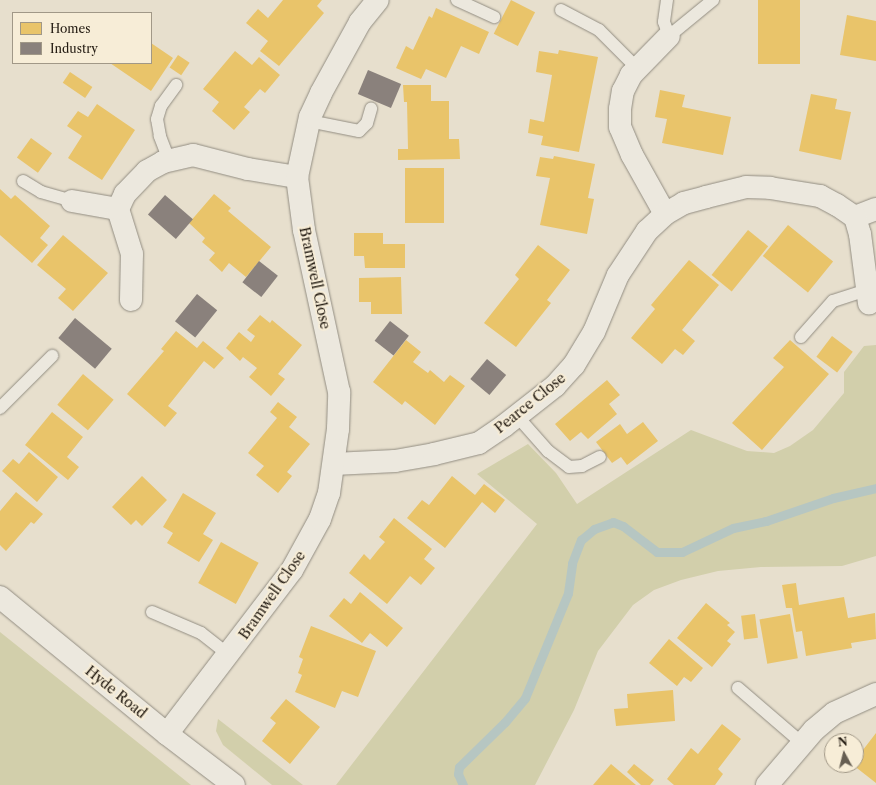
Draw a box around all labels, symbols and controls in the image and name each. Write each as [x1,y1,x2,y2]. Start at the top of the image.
legend [12,12,152,64]
text: Homes [50,21,90,36]
text: Industry [50,41,98,56]
street label: Bramwell Close [296,225,334,331]
street label: Pearce Close [491,369,569,437]
street label: Bramwell Close [235,548,309,642]
street label: Hyde Road [82,662,150,722]
north arrow [824,733,864,773]
text: N [837,735,848,750]

